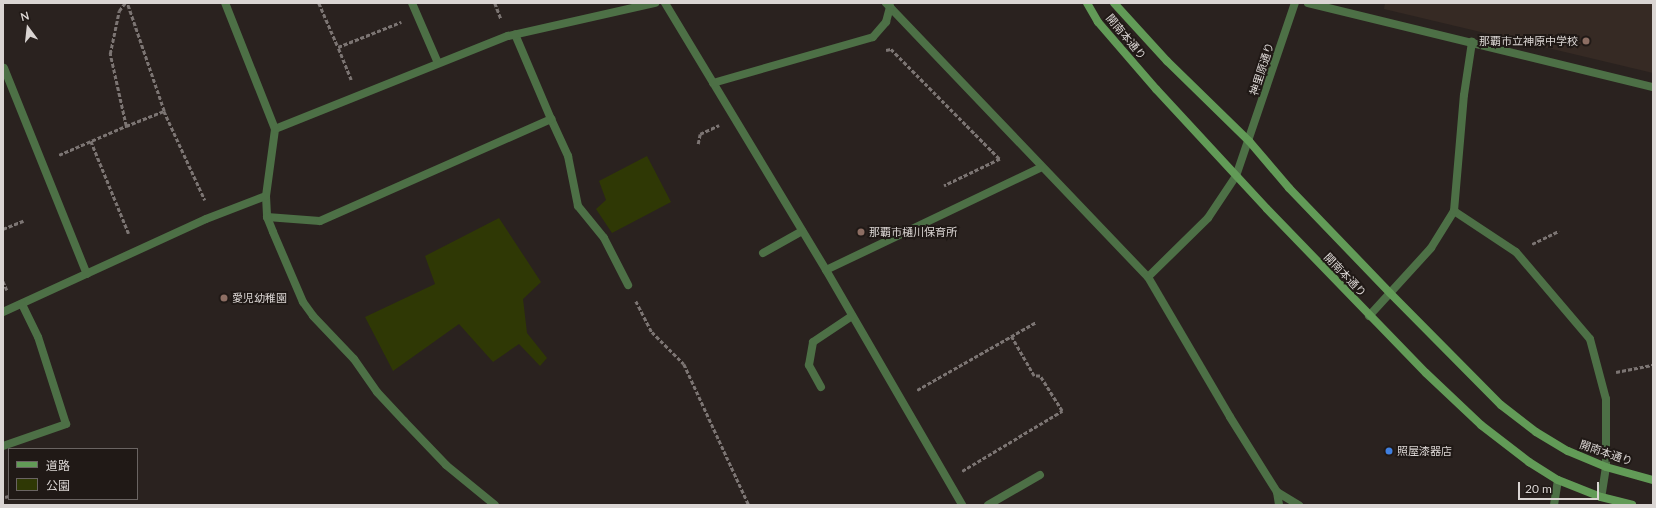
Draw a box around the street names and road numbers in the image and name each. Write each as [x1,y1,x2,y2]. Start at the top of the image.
street label: 開南本通り [1103,12,1149,62]
street label: 神里原通り [1247,41,1277,97]
street label: 開南本通り [1321,251,1369,299]
street label: 開南本通り [1578,438,1634,468]

